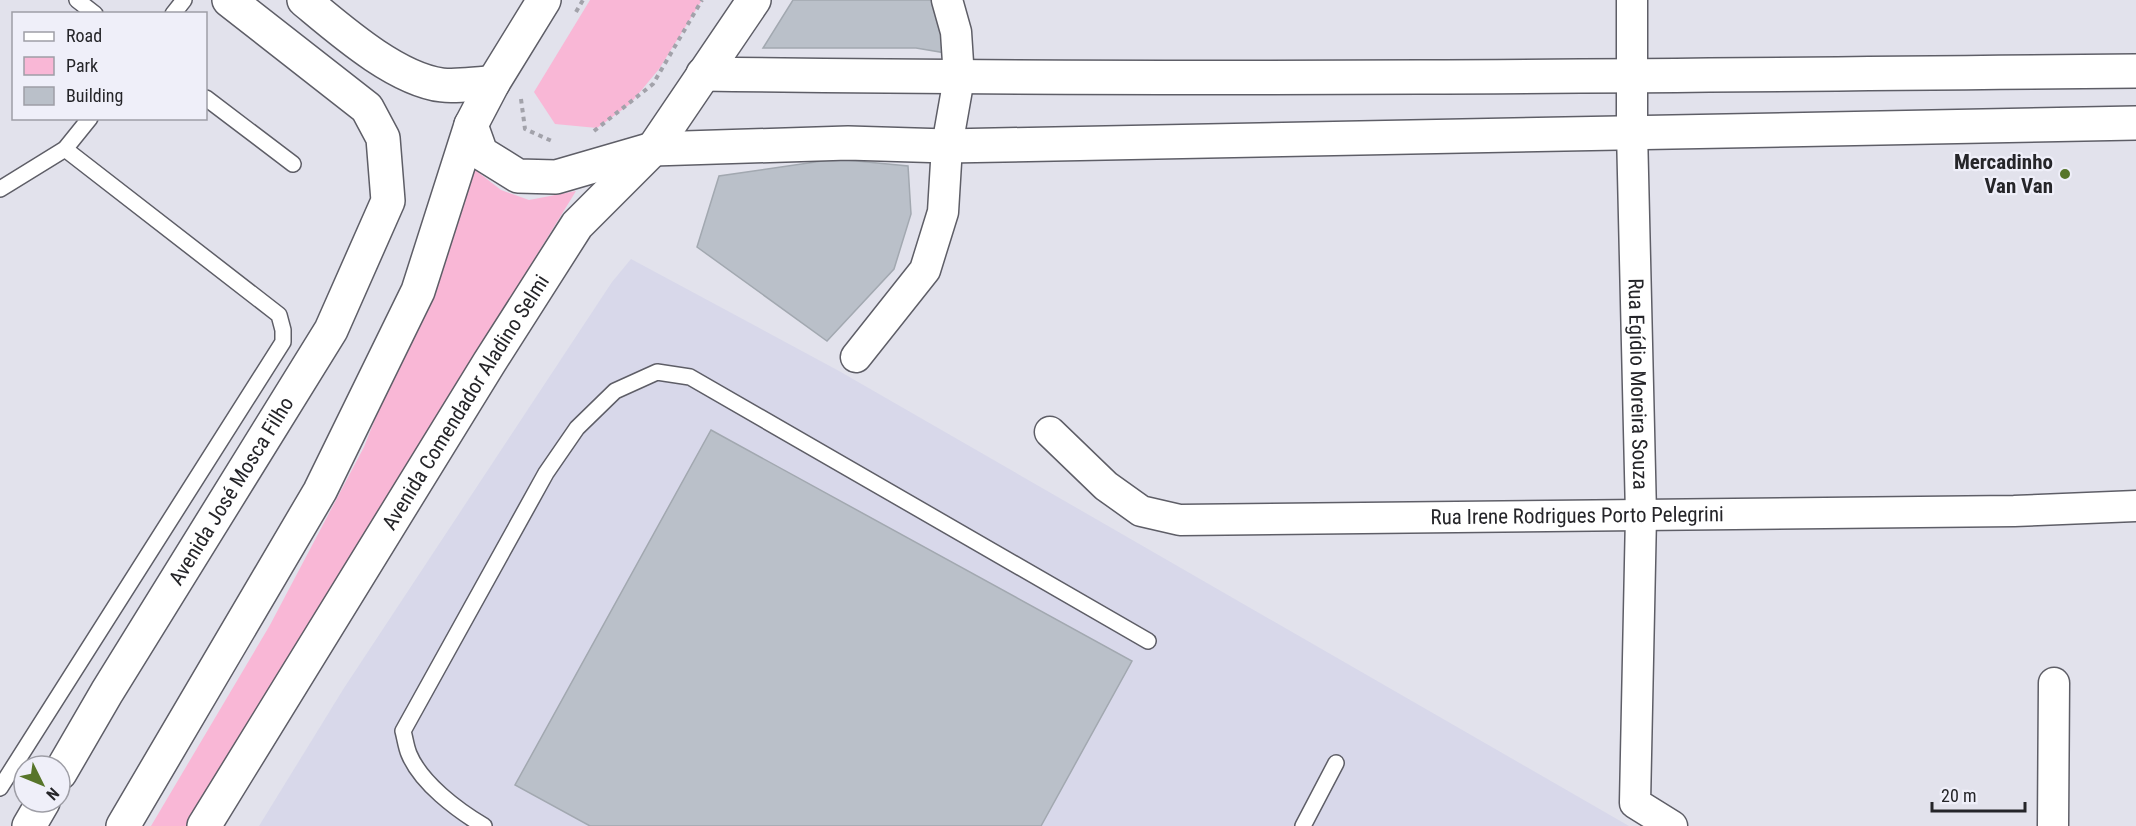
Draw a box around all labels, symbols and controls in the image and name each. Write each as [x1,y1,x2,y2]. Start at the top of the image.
legend [12,12,207,120]
text: Road [66,25,102,46]
text: Park [66,55,98,76]
text: Building [66,85,123,106]
place label: Mercadinho Van Van [1954,150,2053,198]
marker: Mercadinho Van Van [2058,167,2072,181]
street label: Avenida Comendador Aladino Selmi [377,270,554,534]
street label: Rua Egídio Moreira Souza [1623,278,1652,490]
street label: Avenida José Mosca Filho [164,393,299,589]
street label: Rua Irene Rodrigues Porto Pelegrini [1430,502,1724,529]
north arrow [12,754,72,814]
scale bar [1932,775,2025,813]
text: N [42,784,63,804]
text: 20 m [1941,785,1976,806]

